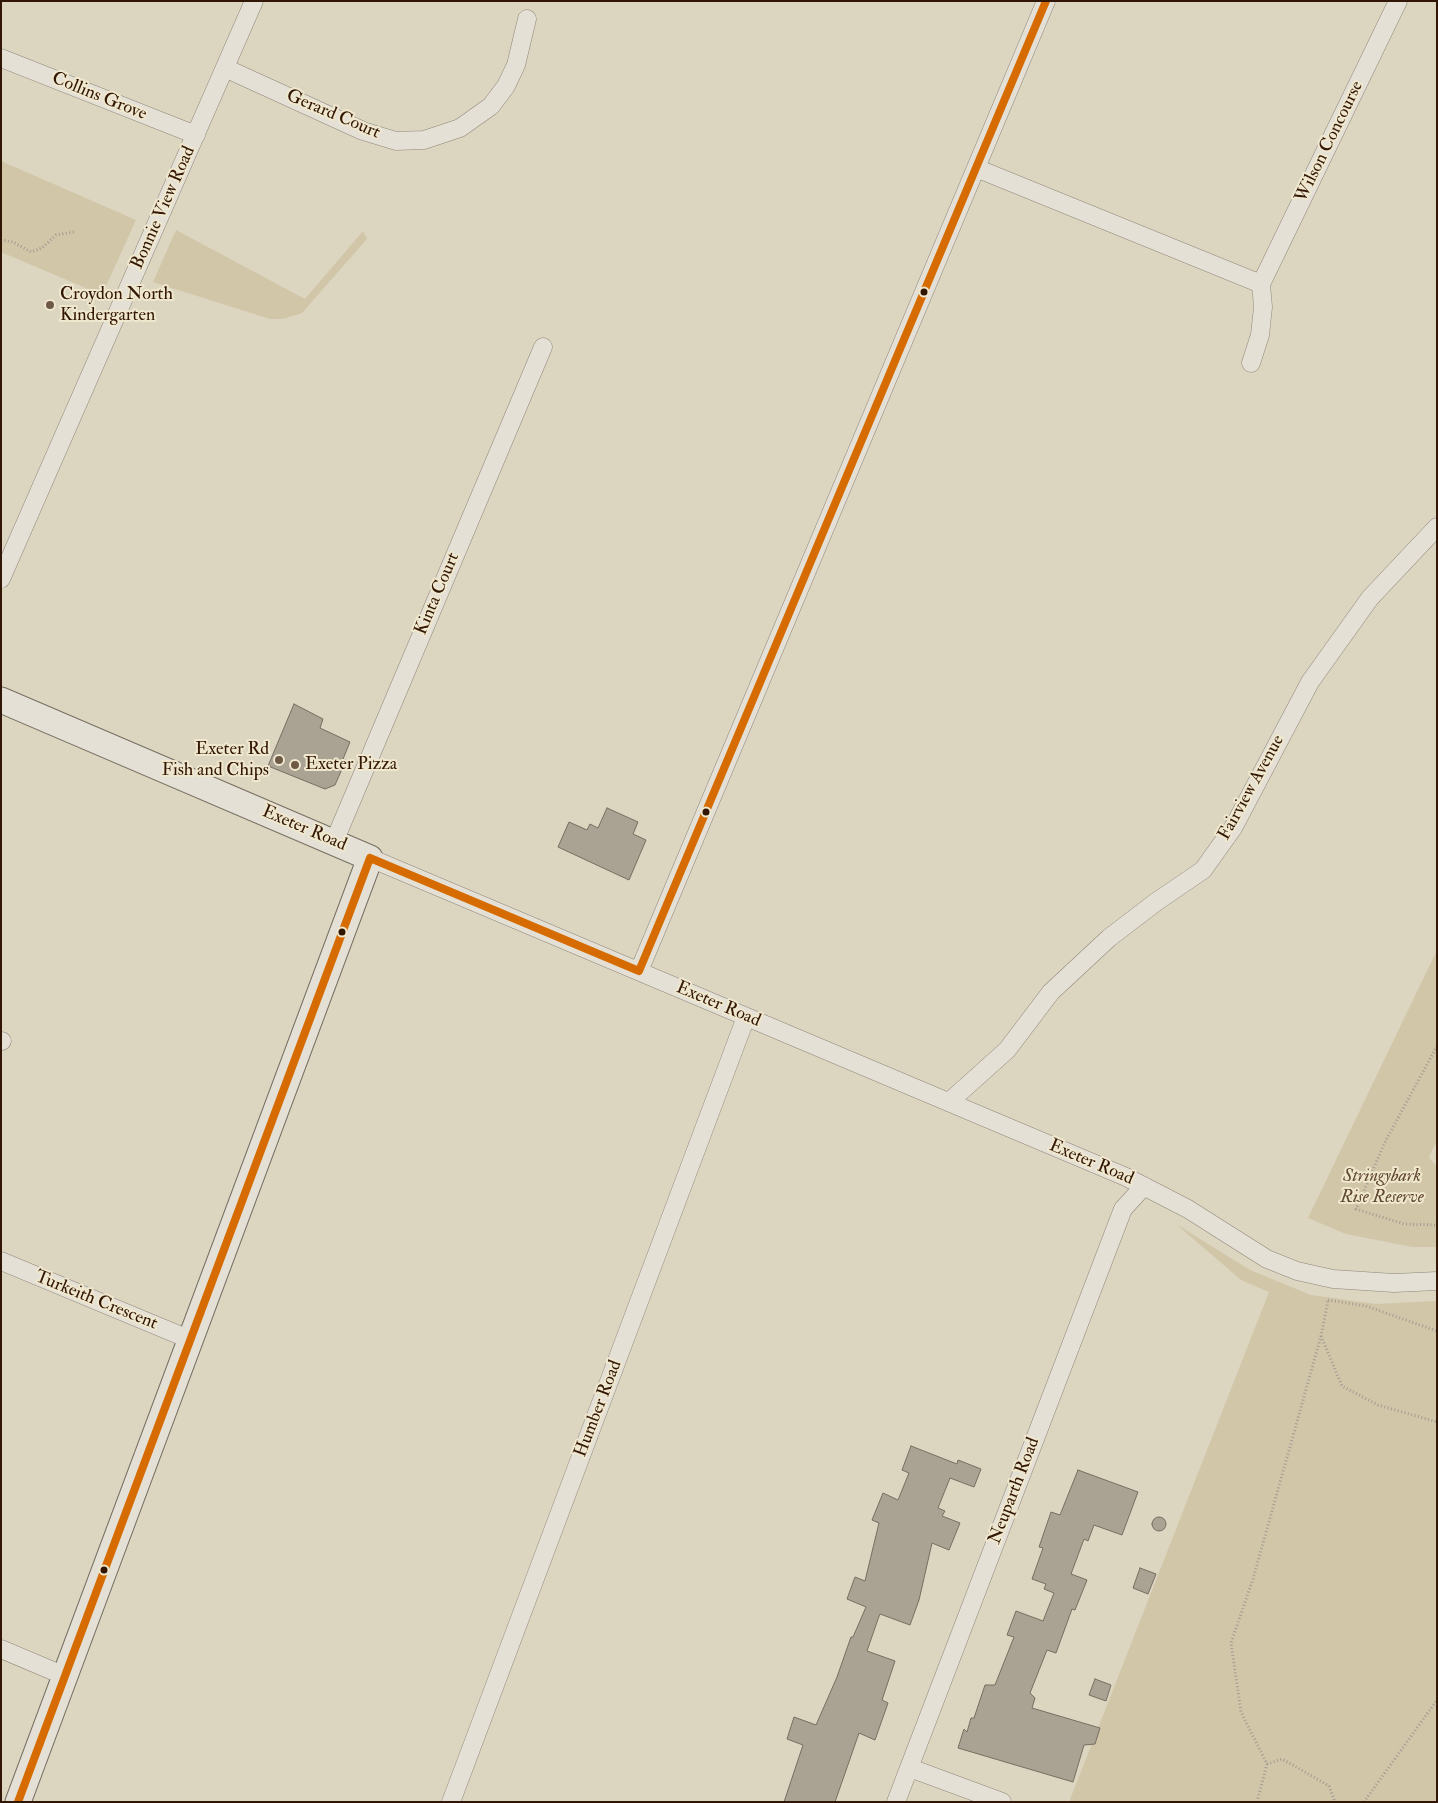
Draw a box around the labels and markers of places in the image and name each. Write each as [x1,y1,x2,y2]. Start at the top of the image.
place label: Croydon North Kindergarten [60,284,173,326]
unlabelled marker [919,287,929,297]
marker: Croydon North Kindergarten [44,299,56,311]
place label: Exeter Rd Fish and Chips [162,739,269,782]
marker: Exeter Rd Fish and Chips [273,754,285,766]
place label: Exeter Pizza [305,754,397,776]
marker: Exeter Pizza [289,759,301,771]
unlabelled marker [701,807,711,817]
unlabelled marker [337,927,347,937]
unlabelled marker [99,1565,109,1575]

